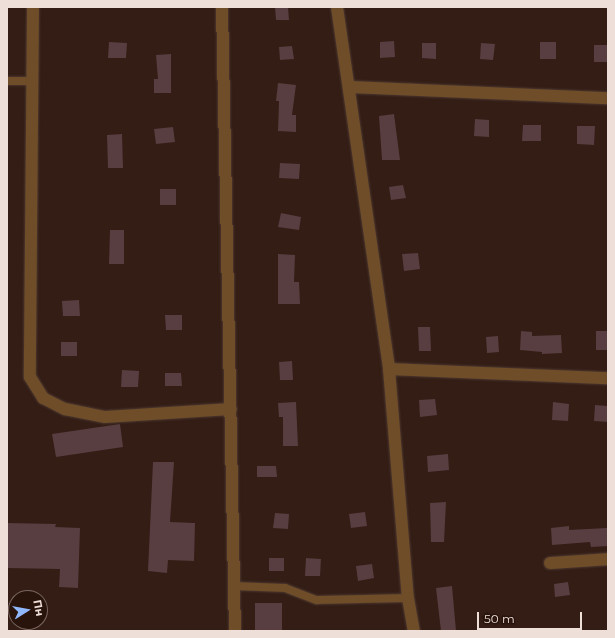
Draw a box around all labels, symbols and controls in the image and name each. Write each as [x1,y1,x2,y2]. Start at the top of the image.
north arrow [8,590,48,630]
text: Пн [30,598,47,617]
scale bar [479,604,584,630]
text: 50 m [484,611,515,626]

